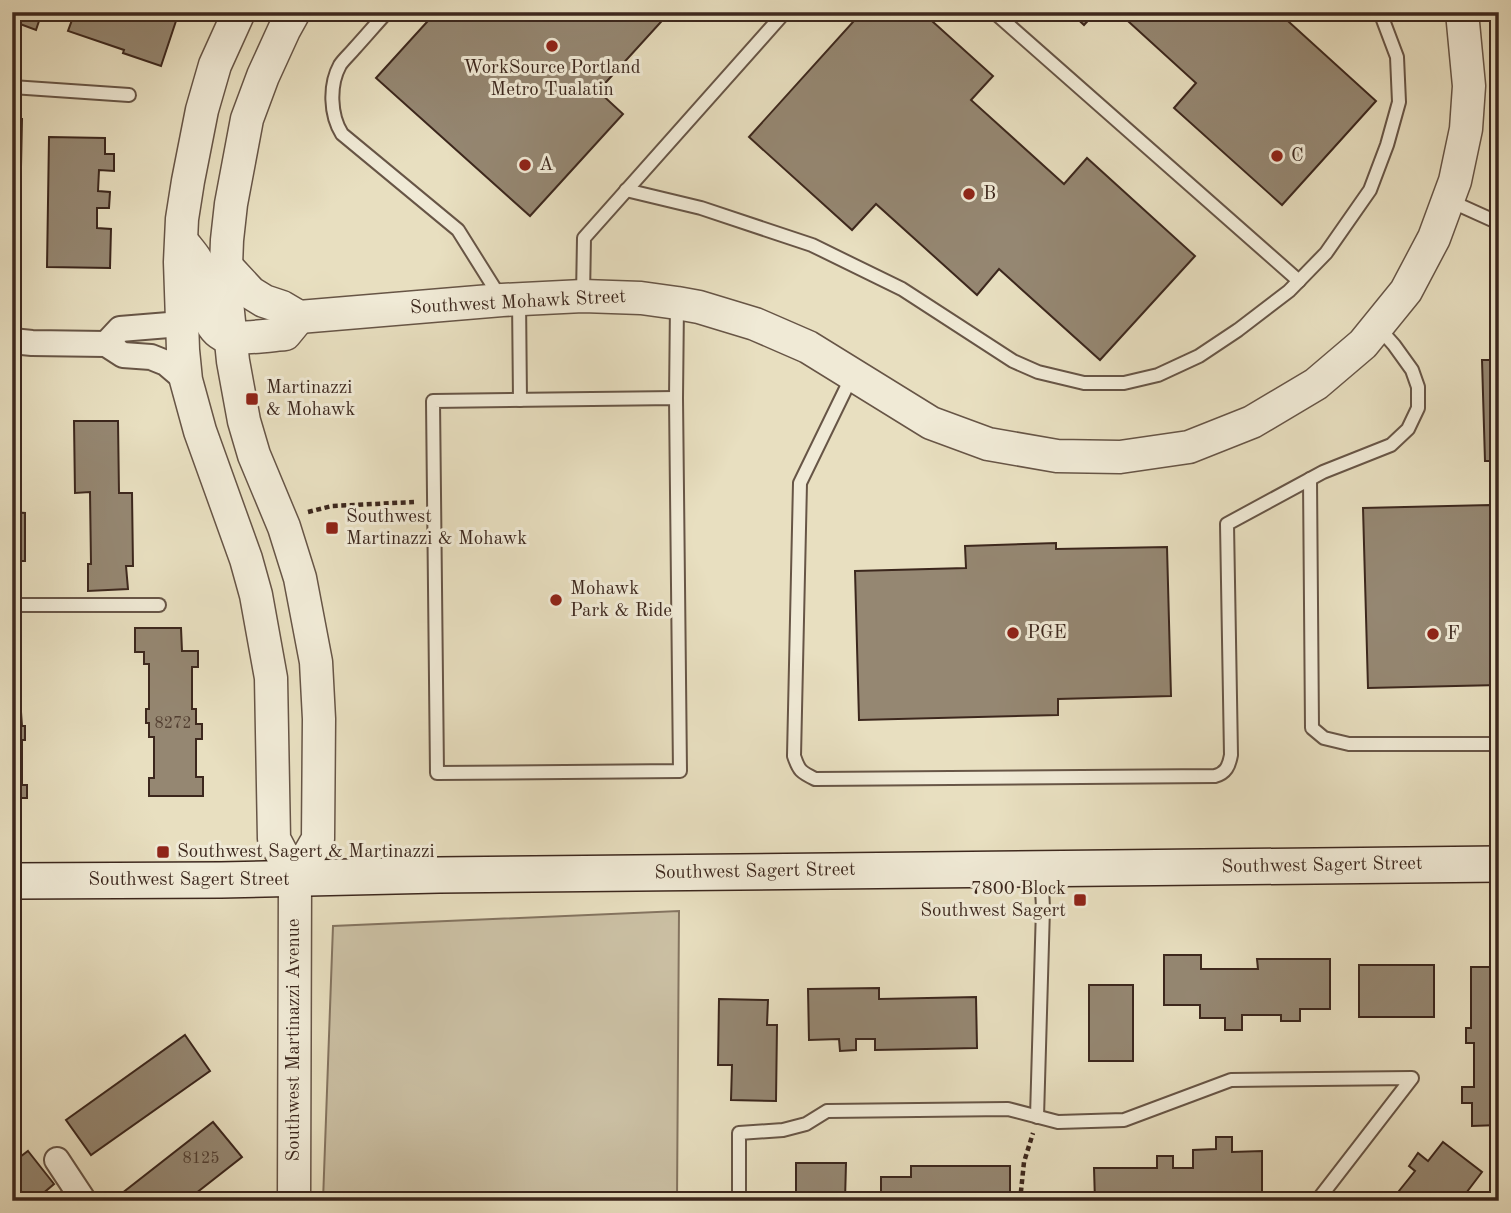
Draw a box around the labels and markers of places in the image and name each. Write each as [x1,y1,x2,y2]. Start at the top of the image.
marker: WorkSource Portland Metro Tualatin [544,38,560,54]
place label: WorkSource Portland Metro Tualatin [463,59,641,100]
place label: C [1291,147,1304,166]
marker: C [1269,148,1285,164]
place label: A [539,156,554,175]
marker: A [517,157,533,173]
place label: B [983,185,996,204]
marker: B [961,186,977,202]
place label: Martinazzi & Mohawk [266,379,356,420]
marker: Martinazzi & Mohawk [244,391,260,407]
place label: Southwest Martinazzi & Mohawk [346,508,527,549]
marker: Southwest Martinazzi & Mohawk [324,520,340,536]
place label: Mohawk Park & Ride [570,580,672,621]
marker: Mohawk Park & Ride [548,592,564,608]
place label: PGE [1027,624,1067,643]
marker: PGE [1005,625,1021,641]
place label: F [1447,625,1460,644]
marker: F [1425,626,1441,642]
place label: Southwest Sagert & Martinazzi [177,843,435,862]
marker: Southwest Sagert & Martinazzi [155,844,171,860]
place label: 7800 Block Southwest Sagert [920,880,1066,921]
marker: 7800 Block Southwest Sagert [1072,892,1088,908]

